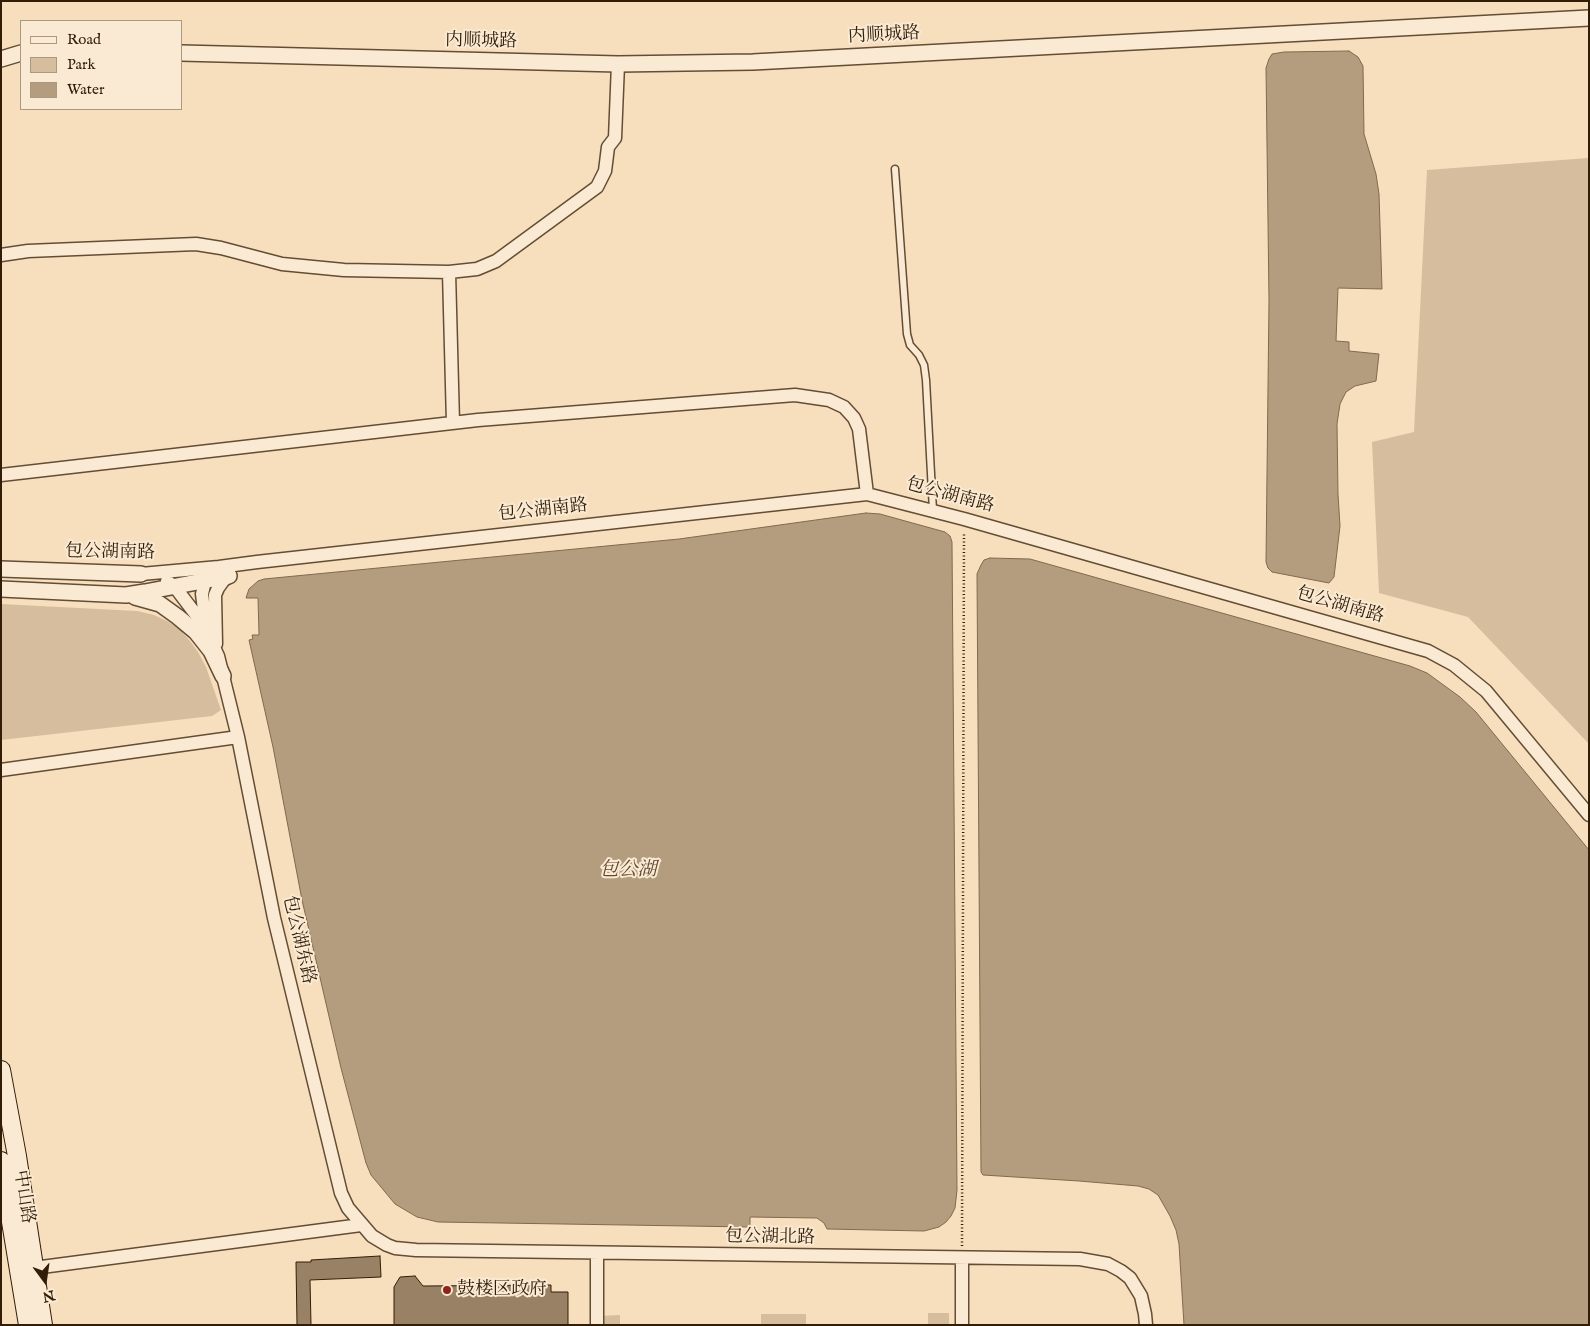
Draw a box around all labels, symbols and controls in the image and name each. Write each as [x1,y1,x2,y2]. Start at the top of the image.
legend [20,20,182,110]
street label: 内顺城路 [847,23,921,49]
text: Road [67,30,101,49]
street label: 内顺城路 [445,31,517,53]
text: Park [67,55,96,74]
text: Water [67,80,104,99]
street label: 包公湖南路 [904,474,996,518]
street label: 包公湖南路 [497,496,589,526]
street label: 包公湖南路 [65,541,155,565]
street label: 包公湖南路 [1294,583,1386,629]
water label: 包公湖 [600,860,656,882]
street label: 包公湖东路 [277,894,319,986]
street label: 中山路 [8,1169,38,1225]
street label: 包公湖北路 [725,1226,815,1250]
north arrow [20,1256,70,1306]
place label: 鼓楼区政府 [457,1279,547,1301]
marker: 鼓楼区政府 [441,1284,453,1296]
text: N [41,1285,57,1306]

